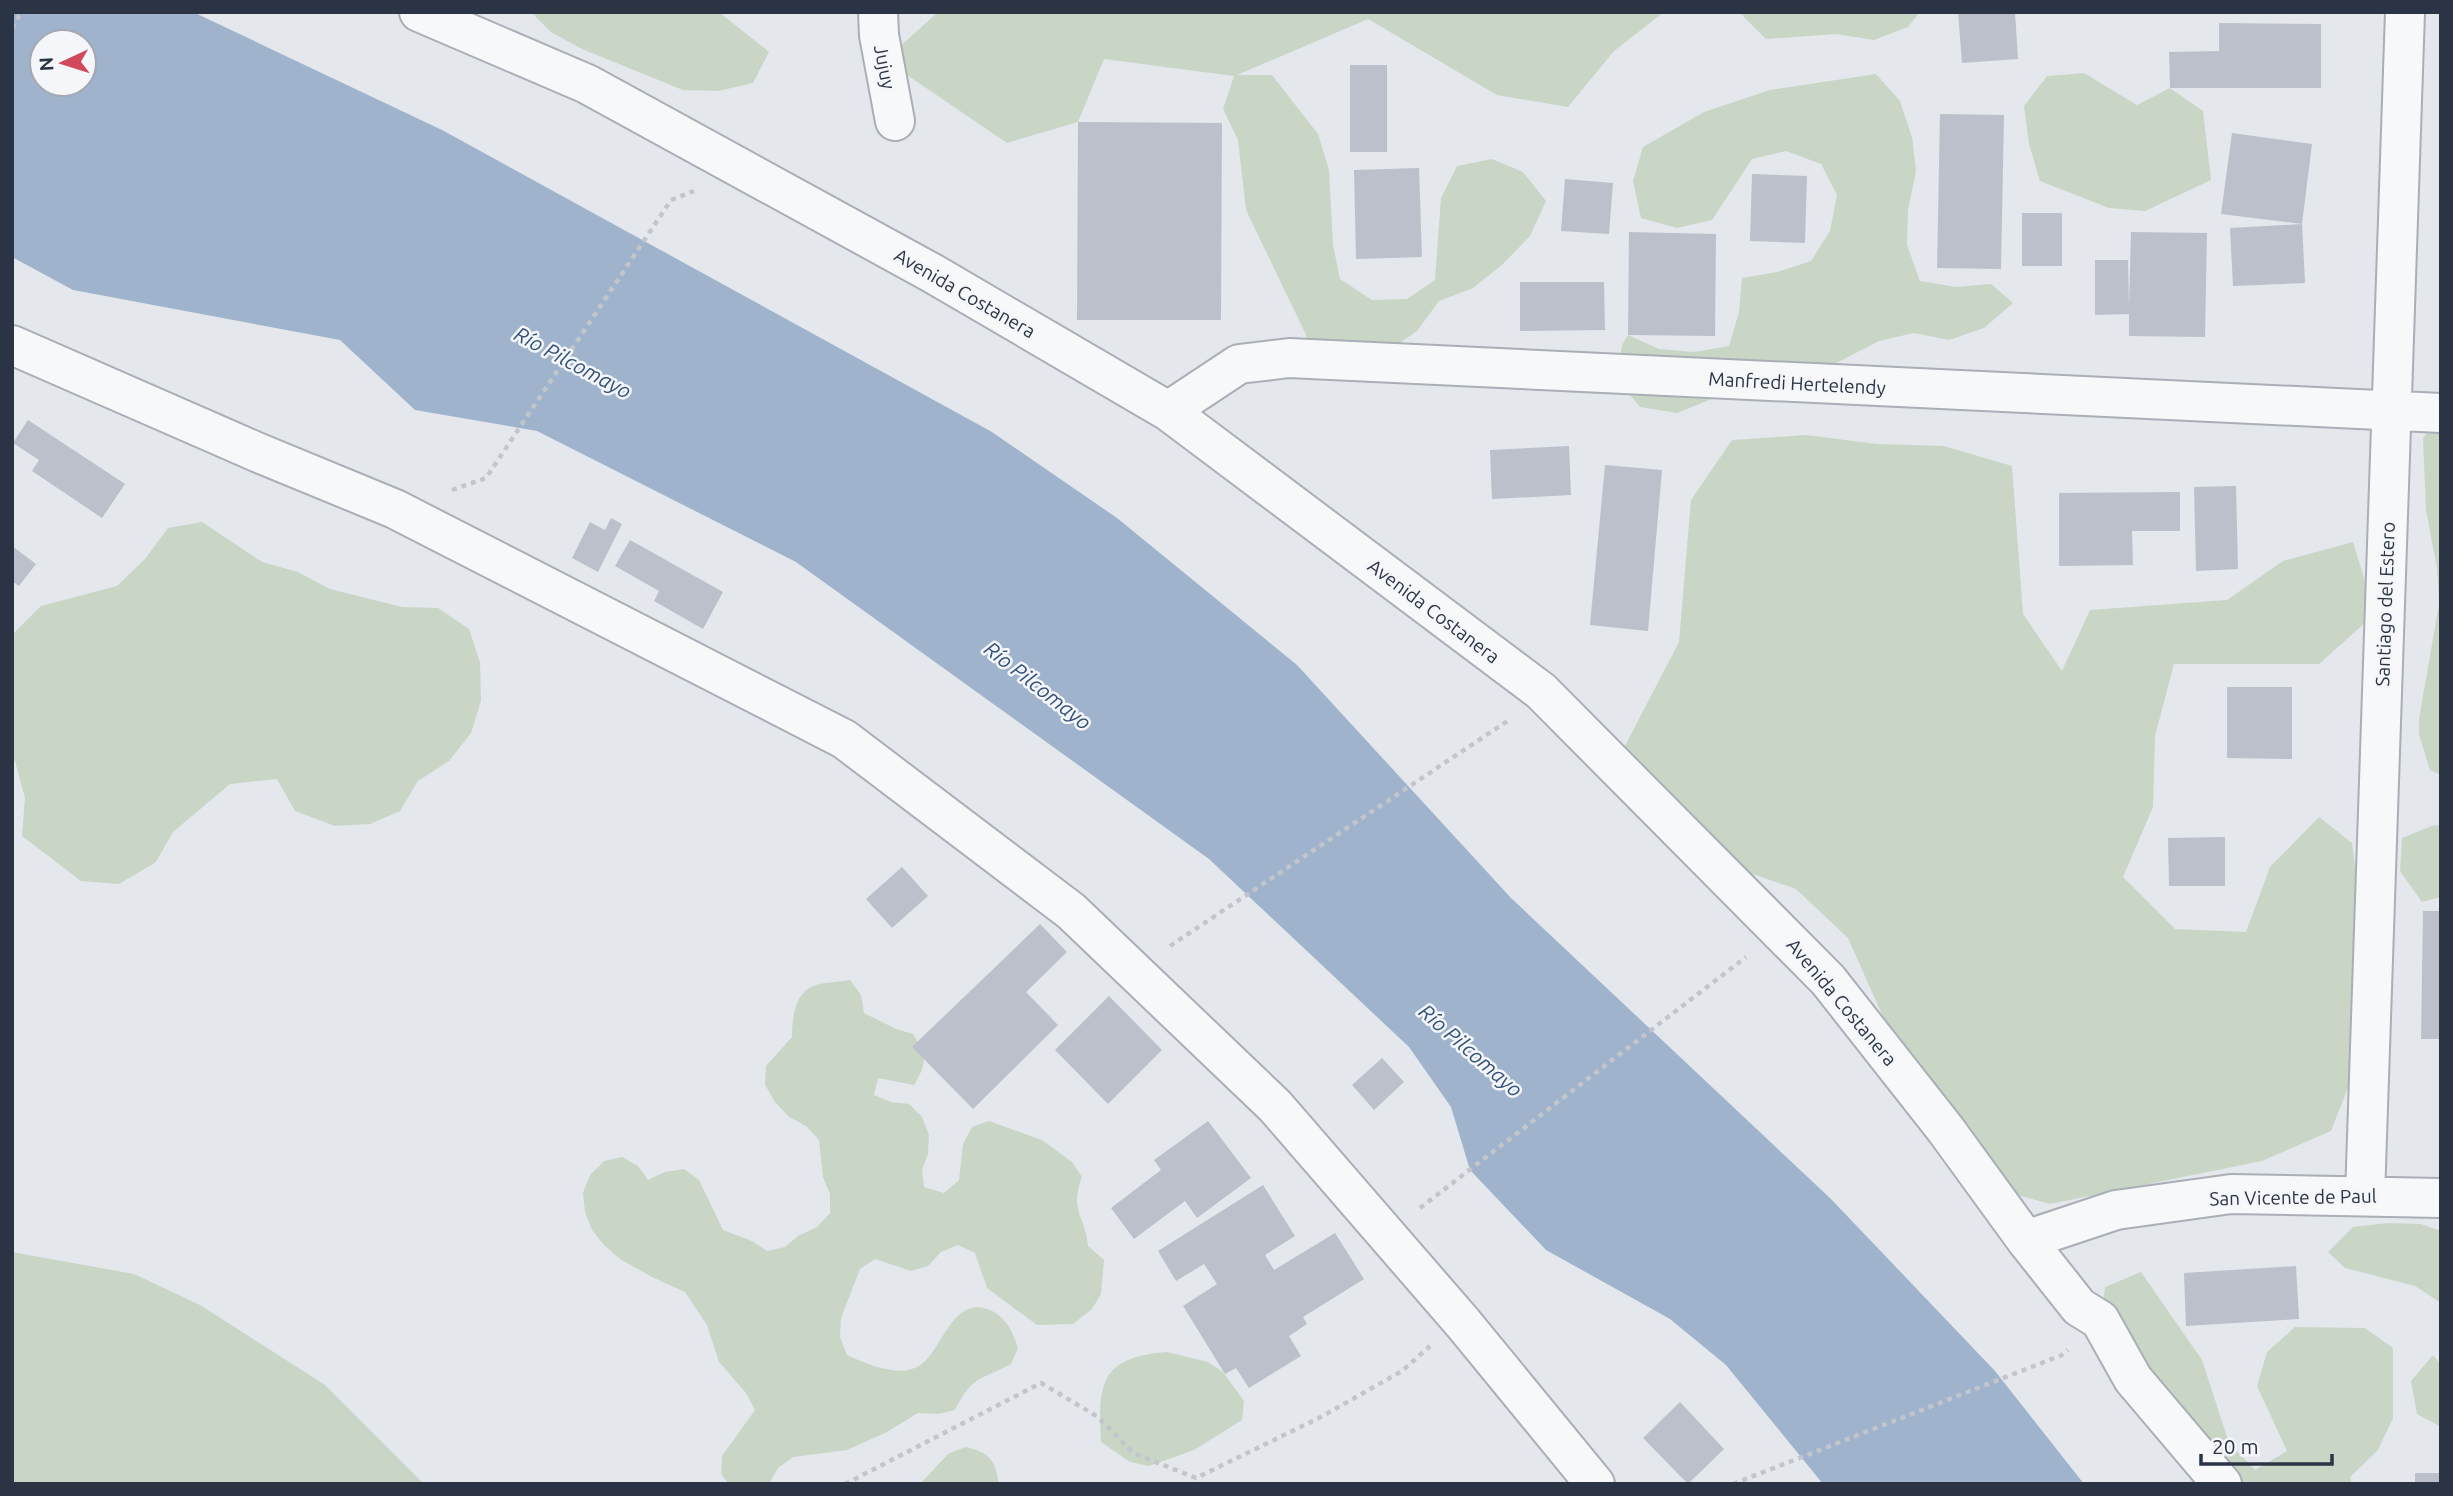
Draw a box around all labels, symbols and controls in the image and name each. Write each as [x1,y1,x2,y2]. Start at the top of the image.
north arrow [28,28,98,98]
street label: Jujuy [870,43,900,91]
text: N [35,56,58,72]
street label: Avenida Costanera [891,244,1039,342]
water label: Río Pilcomayo [511,321,635,403]
street label: Manfredi Hertelendy [1708,367,1886,399]
street label: Santiago del Estero [2371,521,2399,687]
street label: Avenida Costanera [1364,554,1504,668]
water label: Río Pilcomayo [980,636,1096,734]
street label: Avenida Costanera [1782,934,1902,1070]
water label: Río Pilcomayo [1415,999,1527,1101]
street label: San Vicente de Paul [2209,1185,2377,1209]
scale bar [2201,1422,2332,1466]
text: 20 m [2212,1434,2259,1458]

